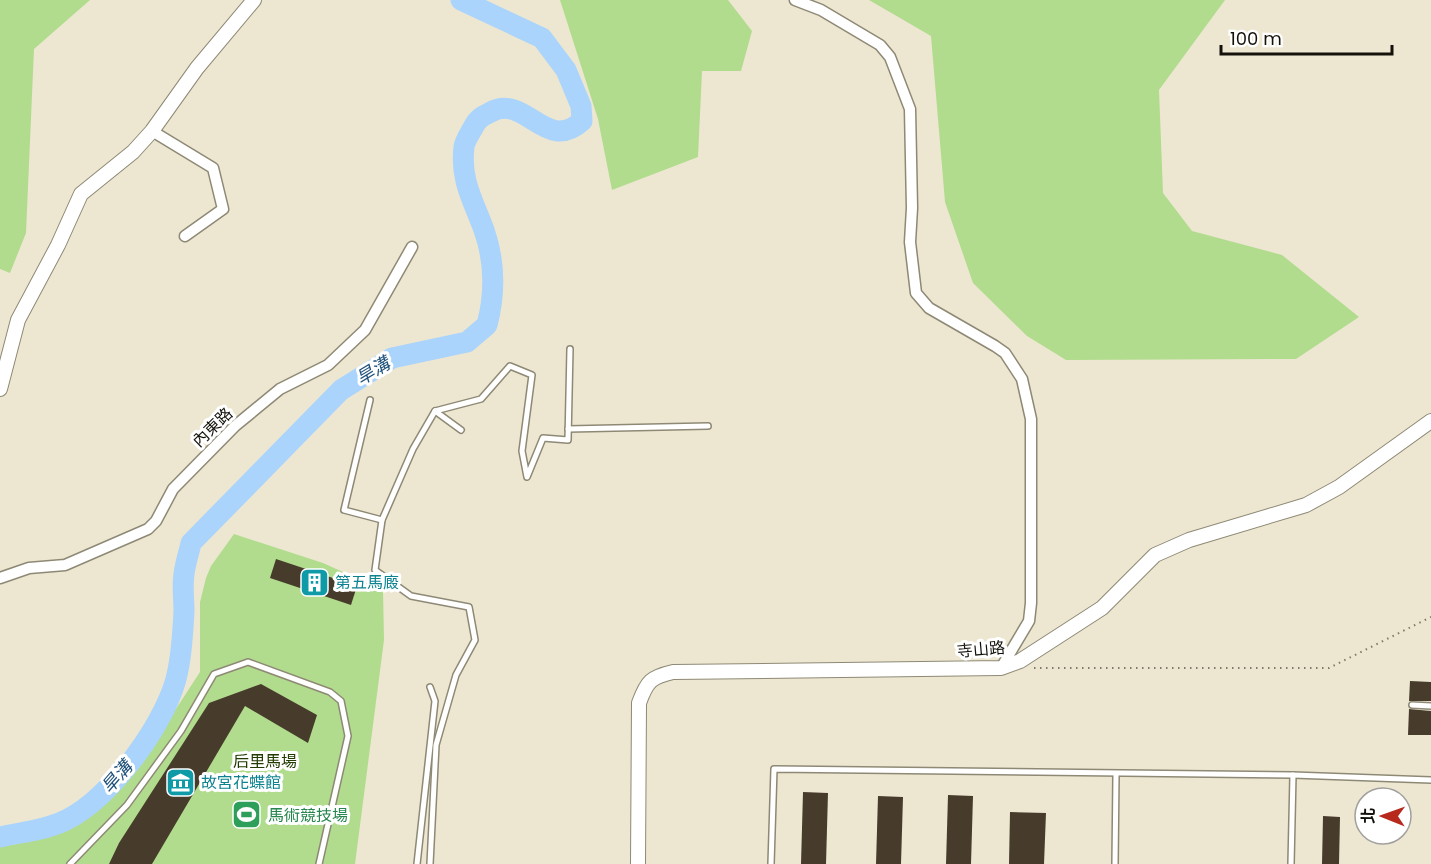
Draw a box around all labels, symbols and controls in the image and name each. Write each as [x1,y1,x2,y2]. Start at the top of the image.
scale bar [1221,18,1392,56]
text: 100 m [1230,26,1282,51]
water label: 旱溝 [351,349,397,391]
street label: 內東路 [187,402,238,452]
building icon: 第五馬廄 [298,566,330,598]
place label: 第五馬廄 [335,571,399,594]
street label: 寺山路 [956,636,1006,663]
park label: 后里馬場 [233,750,297,773]
water label: 旱溝 [95,753,140,798]
museum icon: 故宮花蝶館 [164,766,196,798]
place label: 故宮花蝶館 [201,771,281,794]
north arrow [1353,786,1413,846]
sports icon: 馬術競技場 [231,799,263,831]
place label: 馬術競技場 [268,804,348,827]
text: 北 [1357,808,1380,824]

